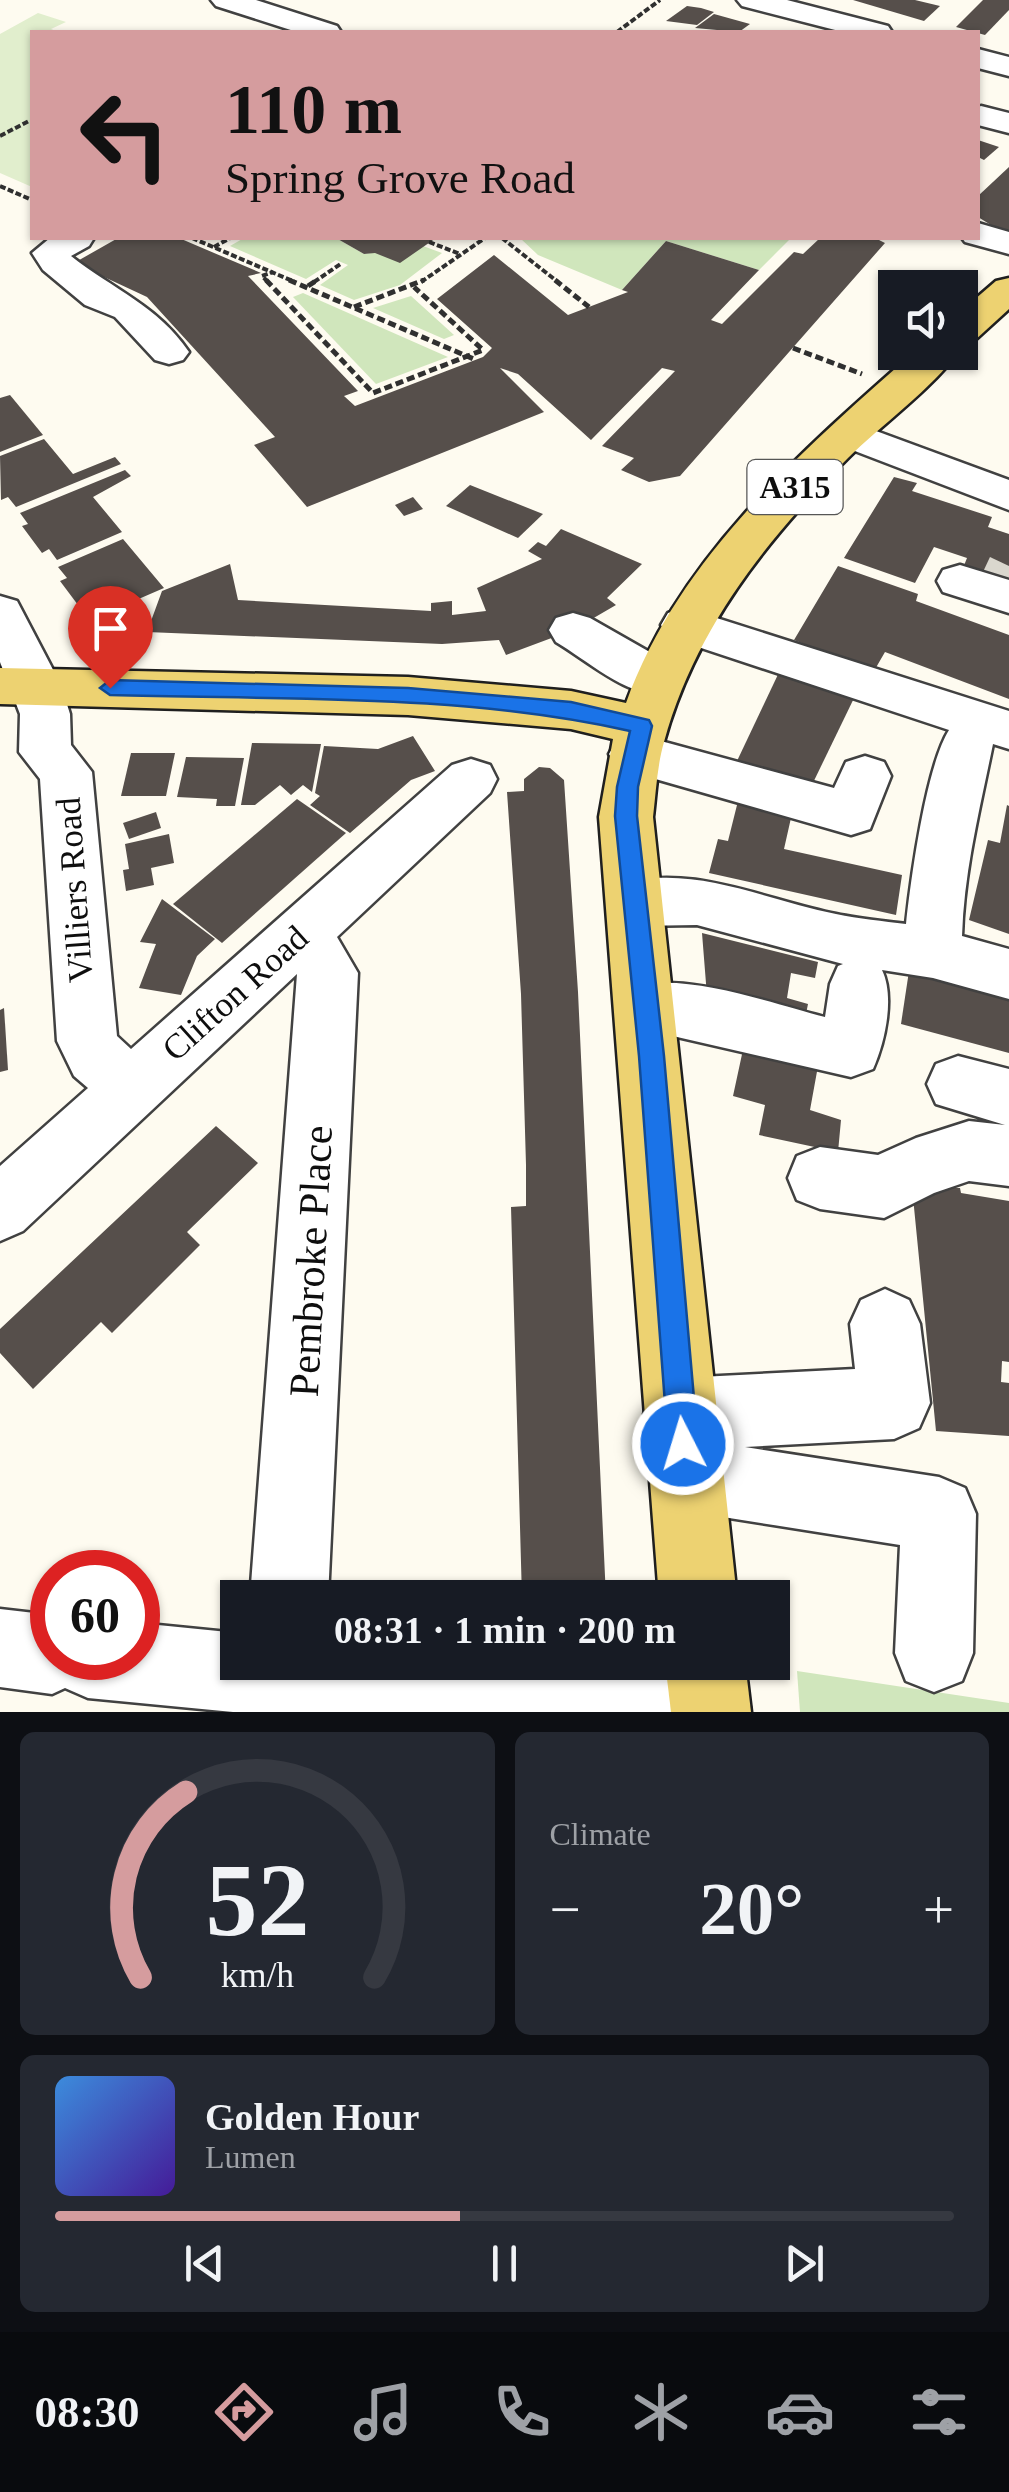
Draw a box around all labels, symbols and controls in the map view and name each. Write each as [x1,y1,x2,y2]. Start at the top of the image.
icon: left [60,70,190,200]
text: 110 m [225,71,402,148]
text: Spring Grove Road [225,153,575,203]
map controls [878,270,978,370]
button: sound [878,270,978,370]
road number: A315 [748,460,842,514]
pin [68,586,153,689]
icon: arrive [83,601,138,656]
street label: Villiers Road [49,796,100,984]
street label: Clifton Road [155,918,316,1069]
street label: Pembroke Place [281,1124,341,1398]
position arrow [631,1392,735,1496]
speed limit sign: 60 [30,1550,160,1680]
text: 08:31 · 1 min · 200 m [334,1609,676,1651]
text: Climate [550,1816,651,1852]
text: 52 [205,1842,309,1957]
text: 20° [699,1867,804,1950]
text: − [550,1879,581,1940]
text: + [923,1879,954,1940]
text: km/h [221,1955,294,1995]
text: Golden Hour [205,2096,419,2138]
text: Lumen [205,2139,296,2175]
icon: previous [177,2236,232,2291]
icon: pause [477,2236,532,2291]
icon: next [777,2236,832,2291]
icon: directions [209,2377,279,2447]
icon: music [348,2377,418,2447]
icon: phone [487,2377,557,2447]
icon: climate [626,2377,696,2447]
icon: car [765,2377,835,2447]
icon: filters [904,2377,974,2447]
text: 08:30 [35,2387,140,2437]

